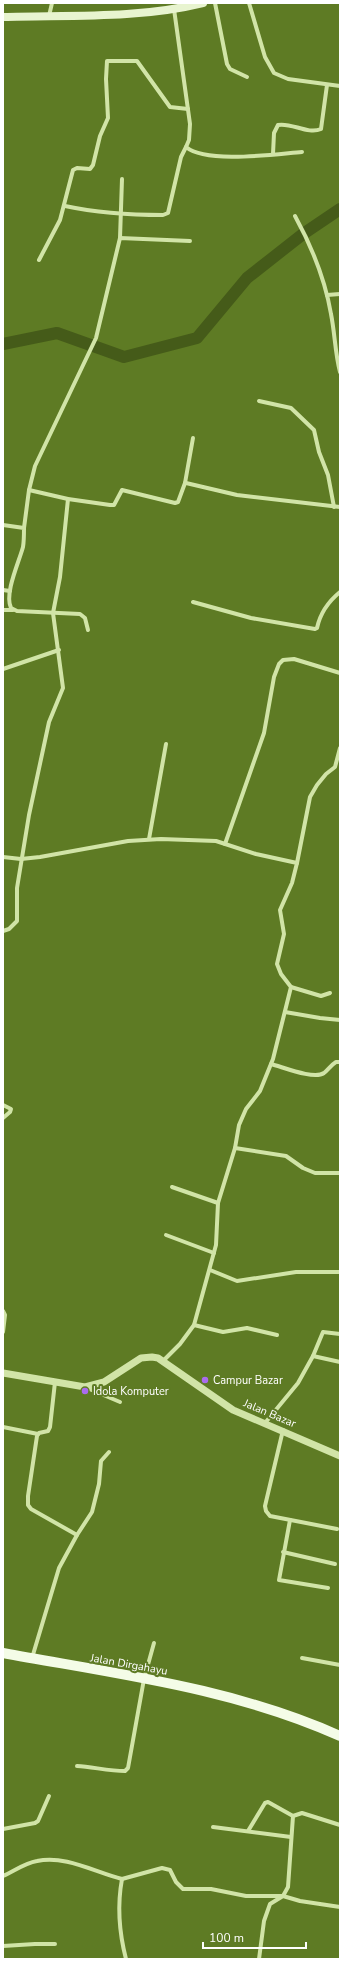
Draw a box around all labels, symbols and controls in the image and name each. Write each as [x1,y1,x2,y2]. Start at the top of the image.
place label: Campur Bazar [213,1373,283,1388]
marker: Campur Bazar [200,1375,210,1385]
place label: Idola Komputer [93,1384,169,1399]
marker: Idola Komputer [80,1386,90,1396]
street label: Jalan Bazar [240,1395,298,1431]
street label: Jalan Dirgahayu [88,1650,169,1679]
scale bar [203,1924,306,1950]
text: 100 m [209,1930,244,1946]

